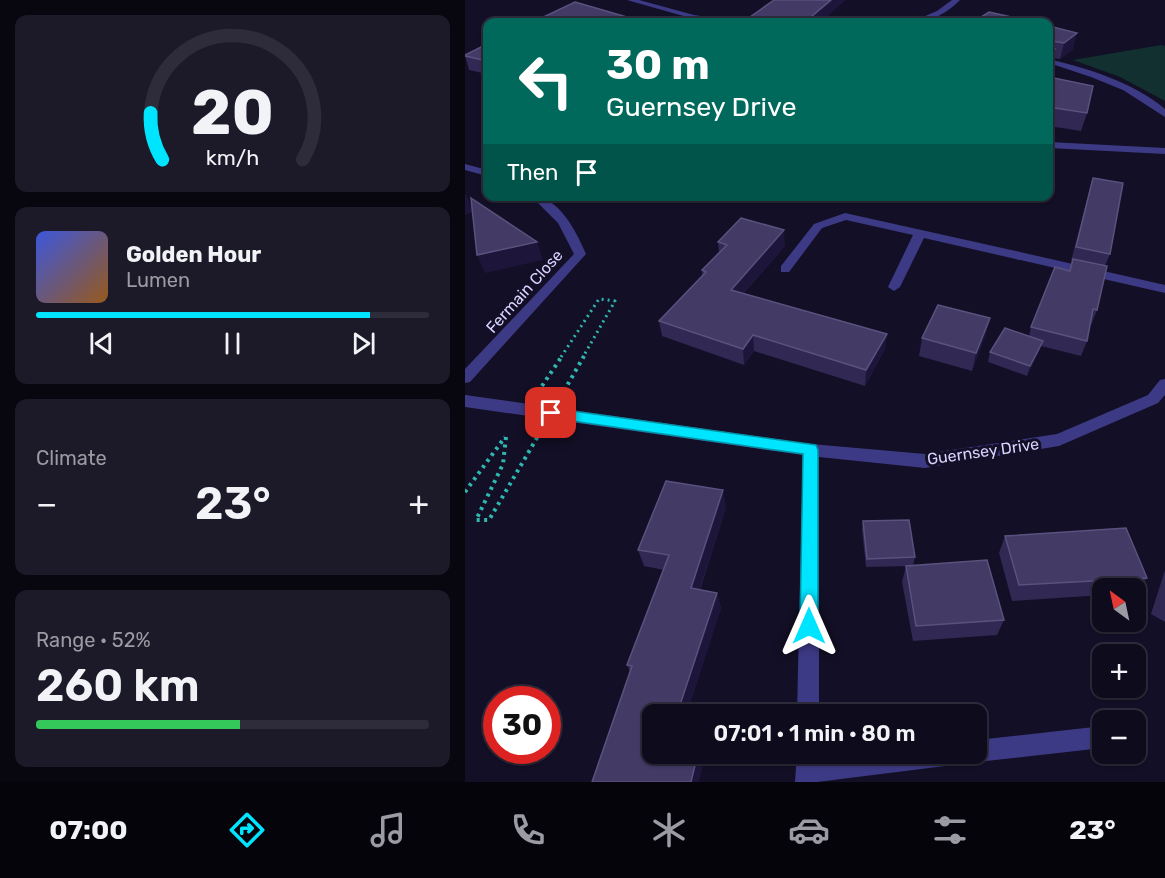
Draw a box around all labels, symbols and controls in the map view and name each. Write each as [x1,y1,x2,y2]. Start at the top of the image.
text: 30 m [606,40,710,90]
icon: left [507,42,585,120]
text: 20 [191,77,274,151]
text: Guernsey Drive [606,91,797,123]
text: km/h [206,146,259,171]
icon: arrive [570,156,603,189]
text: Then [507,159,558,186]
text: Golden Hour [126,241,261,268]
street label: Fermain Close [482,246,567,337]
text: Lumen [126,268,190,292]
icon: previous [85,327,118,360]
icon: pause [216,327,249,360]
icon: next [347,327,380,360]
pin [525,387,576,438]
icon: arrive [534,396,567,429]
street label: Guernsey Drive [926,434,1040,469]
text: Climate [36,446,107,470]
text: 23° [195,477,271,530]
text: − [36,484,57,523]
text: + [408,484,429,523]
north arrow [1092,578,1146,632]
map controls [1092,578,1146,764]
position arrow [777,594,841,658]
text: Range · 52% [36,628,151,652]
button: + [1092,644,1146,698]
text: 260 km [36,659,200,712]
speed limit sign: 30 [483,686,561,764]
button: − [1092,710,1146,764]
text: 07:01 · 1 min · 80 m [714,720,915,747]
icon: directions [226,809,268,851]
icon: music [367,809,409,851]
icon: phone [507,809,549,851]
icon: climate [648,809,690,851]
icon: car [788,809,830,851]
icon: filters [929,809,971,851]
text: 07:00 [49,814,128,846]
text: 23° [1069,814,1116,846]

